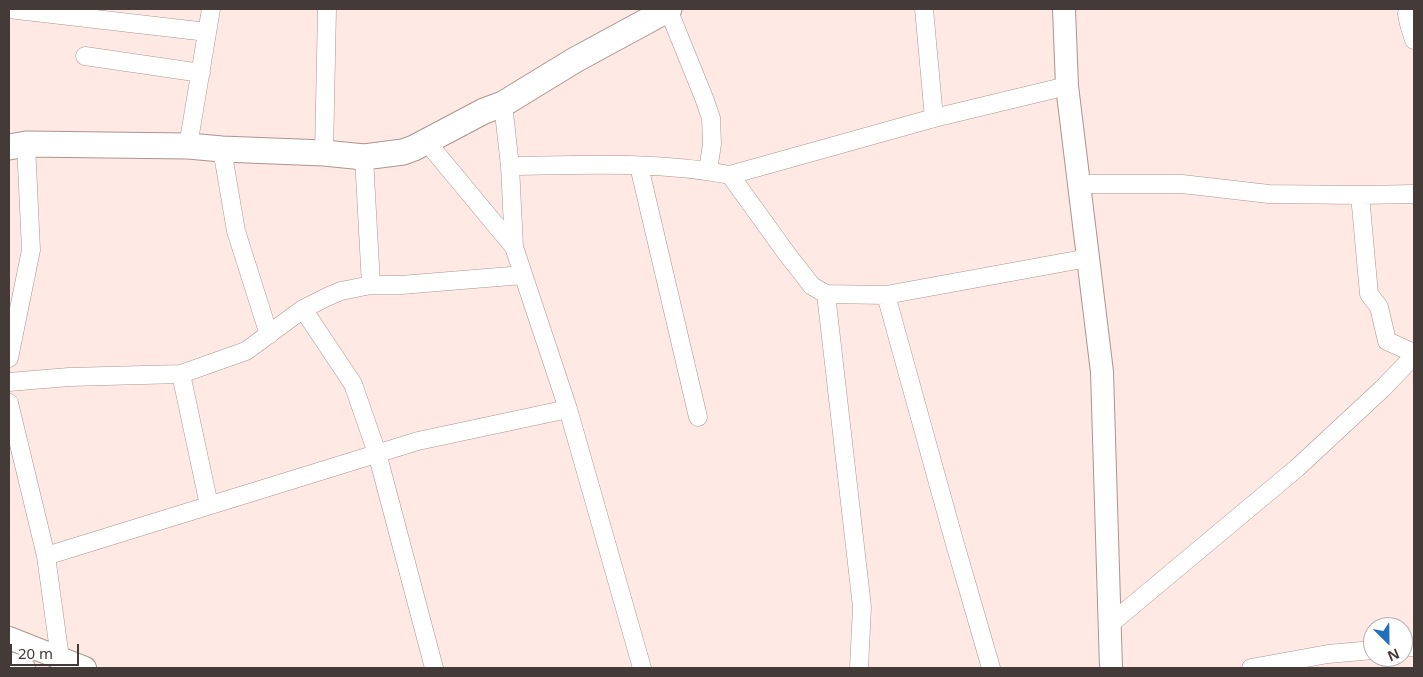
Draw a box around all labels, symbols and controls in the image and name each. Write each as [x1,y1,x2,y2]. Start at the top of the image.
north arrow [1363,617,1413,667]
scale bar [12,634,81,666]
text: 20 m [18,643,53,663]
text: N [1385,644,1403,666]

